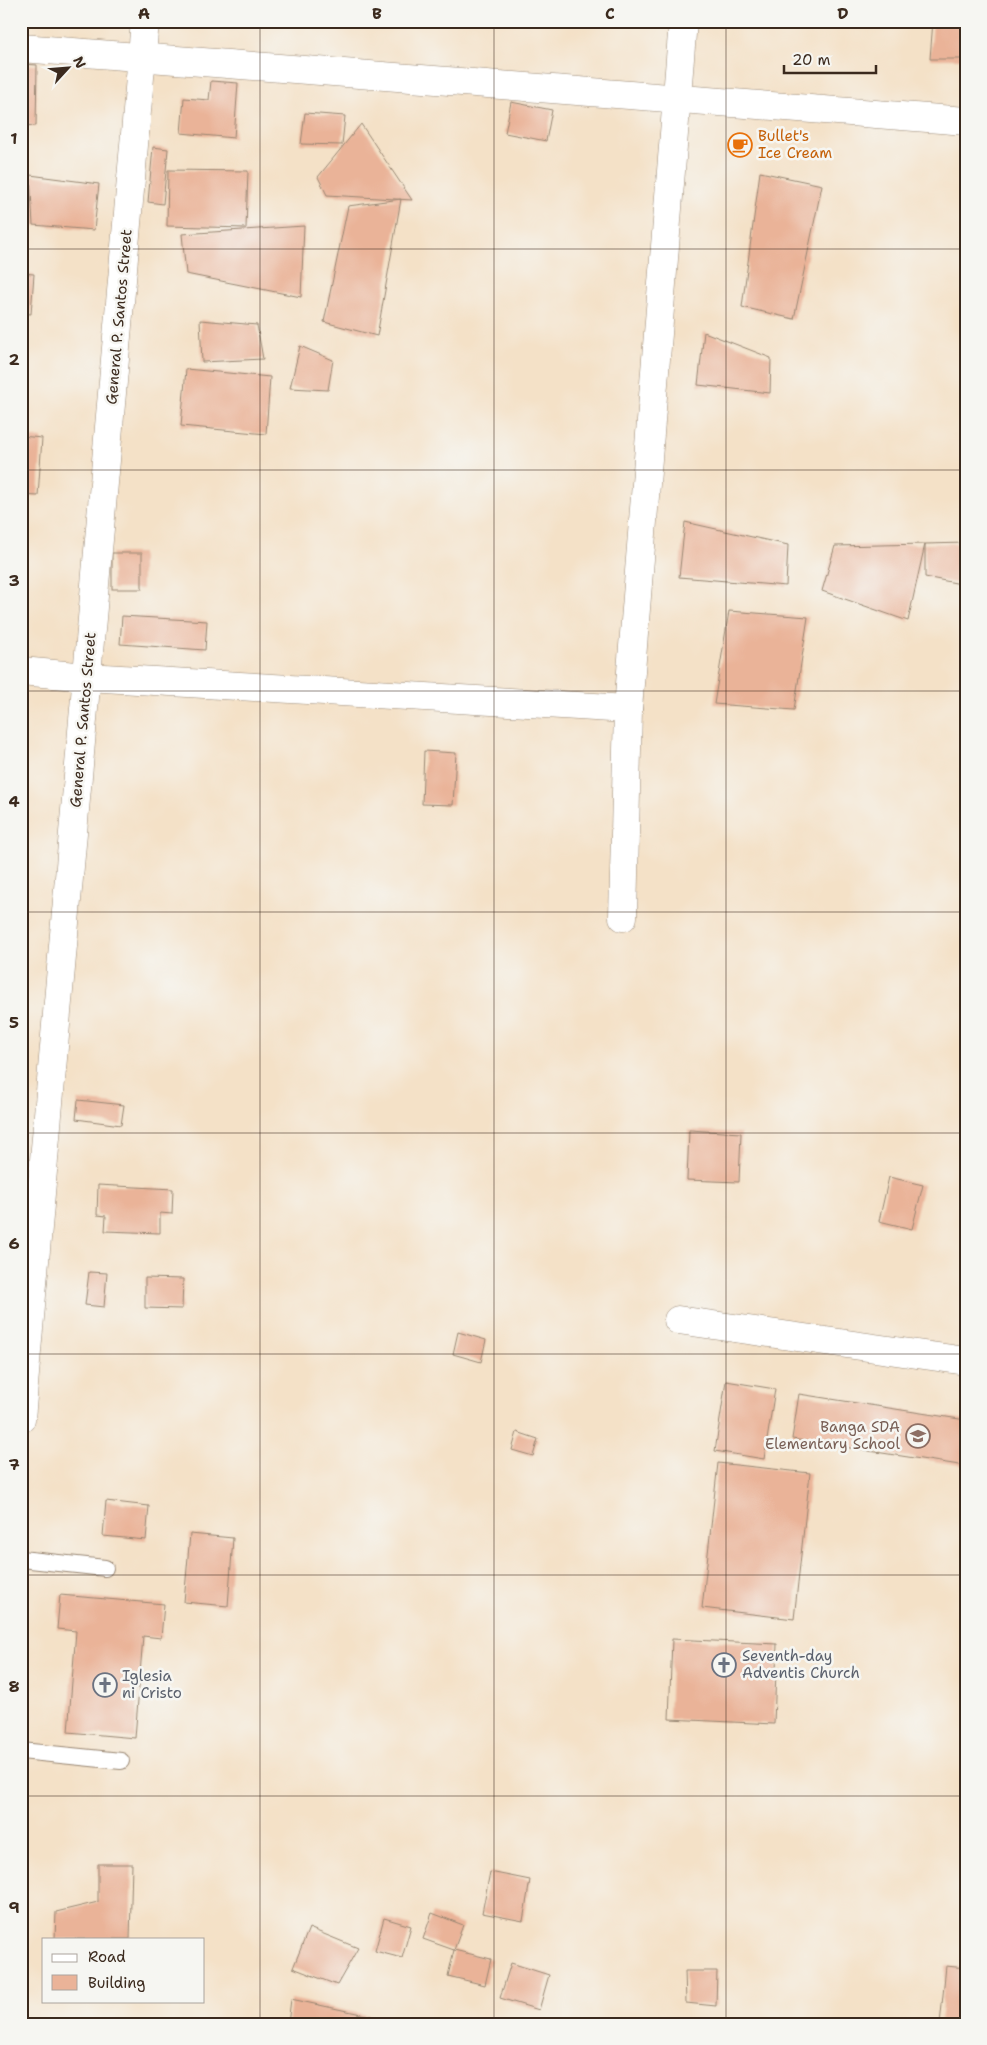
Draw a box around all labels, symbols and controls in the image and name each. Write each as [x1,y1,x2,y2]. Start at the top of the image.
text: A [138,3,150,24]
text: B [372,3,382,24]
text: C [605,3,615,24]
text: D [837,3,849,24]
north arrow [42,42,92,92]
scale bar [784,42,877,74]
text: 20 m [792,50,831,70]
text: N [69,53,90,71]
place label: Bullet's Ice Cream [758,126,832,163]
text: 1 [10,128,18,149]
cafe icon: Bullet's Ice Cream [727,132,753,158]
street label: General P. Santos Street [101,228,137,406]
text: 2 [8,349,20,370]
text: 3 [8,570,20,591]
street label: General P. Santos Street [65,631,101,809]
text: 4 [8,791,20,812]
text: 5 [9,1012,19,1033]
text: 6 [8,1233,20,1254]
place label: Banga SDA Elementary School [765,1417,900,1454]
school or university icon: Banga SDA Elementary School [905,1423,931,1449]
text: 7 [8,1454,20,1475]
place label: Seventh-day Adventis Church [742,1646,860,1683]
church icon: Seventh-day Adventis Church [711,1652,737,1678]
place label: Iglesia ni Cristo [122,1666,182,1703]
church icon: Iglesia ni Cristo [92,1672,118,1698]
text: 8 [8,1676,20,1697]
text: 9 [8,1897,20,1918]
legend [42,1938,205,2002]
text: Road [88,1947,126,1967]
text: Building [88,1973,145,1993]

